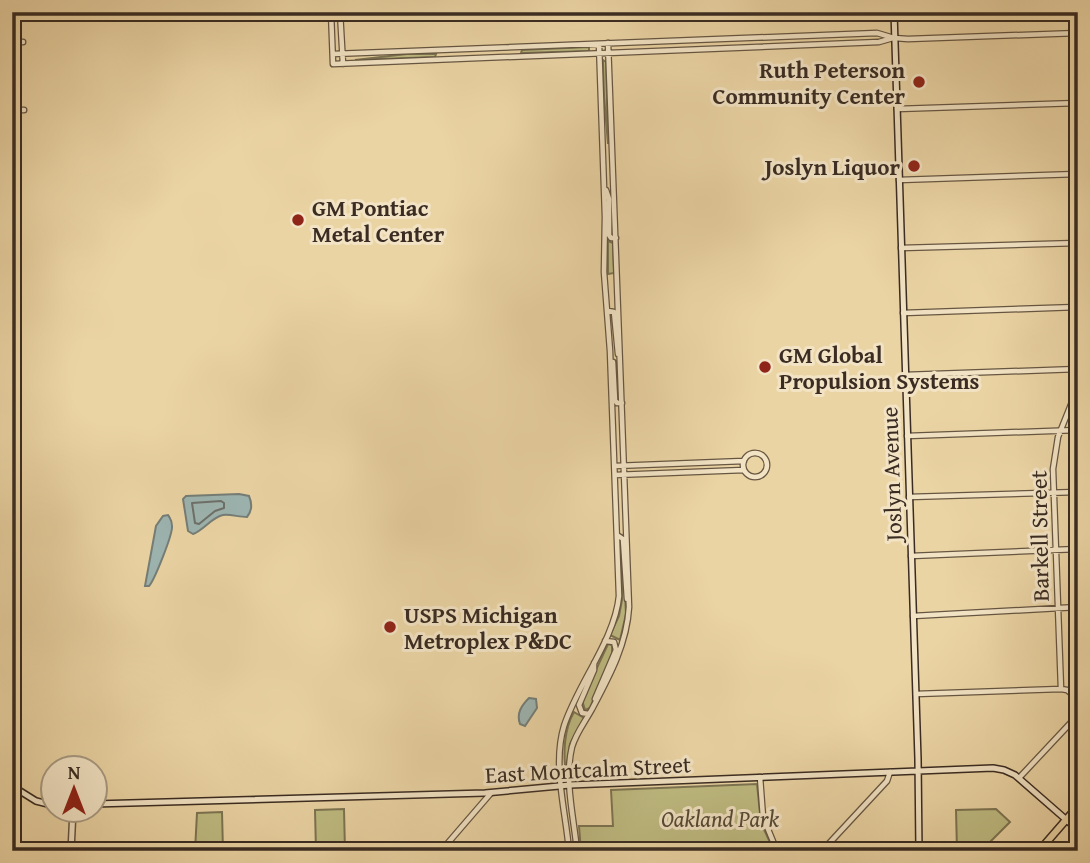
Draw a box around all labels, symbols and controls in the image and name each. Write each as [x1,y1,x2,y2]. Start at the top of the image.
place label: Ruth Peterson Community Center [712,53,905,112]
marker: Ruth Peterson Community Center [911,74,927,90]
place label: Joslyn Liquor [760,150,900,183]
marker: Joslyn Liquor [906,158,922,174]
place label: GM Pontiac Metal Center [312,191,445,250]
marker: GM Pontiac Metal Center [290,212,306,228]
place label: GM Global Propulsion Systems [779,338,980,397]
marker: GM Global Propulsion Systems [757,359,773,375]
street label: Joslyn Avenue [872,406,910,545]
street label: Barkell Street [1021,470,1057,602]
place label: USPS Michigan Metroplex P&DC [404,598,572,657]
marker: USPS Michigan Metroplex P&DC [382,619,398,635]
street label: East Montcalm Street [484,747,692,791]
north arrow [38,754,108,824]
text: N [68,758,81,786]
park label: Oakland Park [661,802,780,835]

